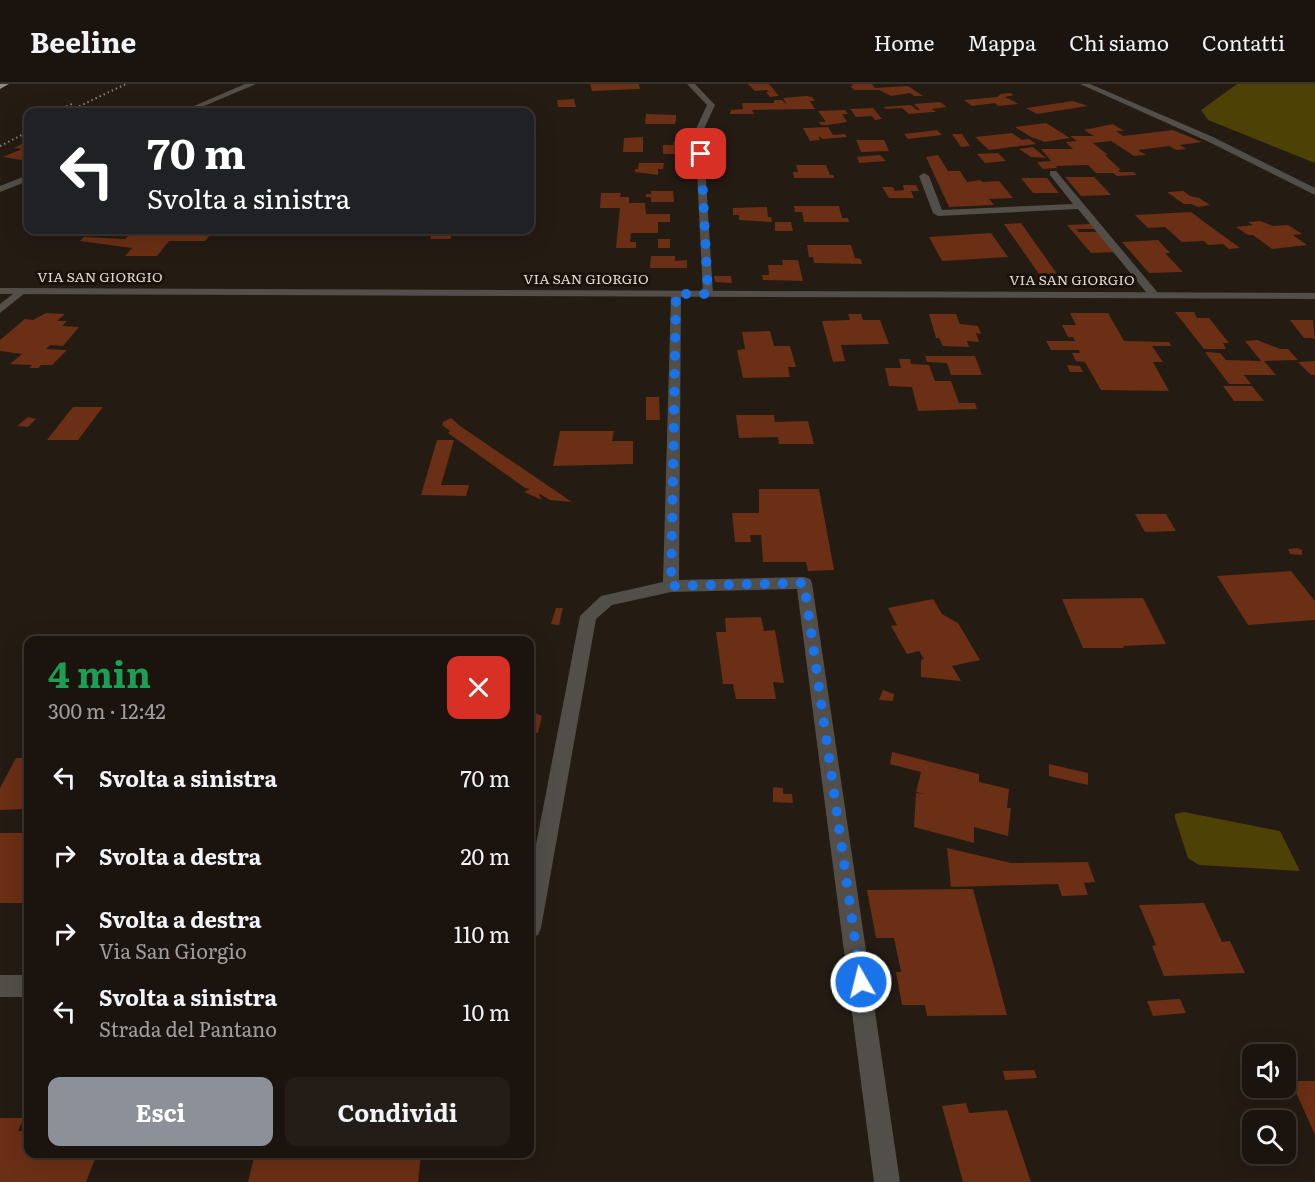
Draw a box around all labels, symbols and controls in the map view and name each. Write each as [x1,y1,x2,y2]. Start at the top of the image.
text: Beeline [30,20,136,62]
text: Home [874,26,935,57]
text: Mappa [968,26,1036,57]
text: Chi siamo [1069,26,1169,57]
text: Contatti [1202,26,1285,57]
text: 70 m [147,120,246,182]
pin [675,128,726,179]
icon: left [48,132,126,210]
icon: arrive [684,137,717,170]
text: Svolta a sinistra [147,177,350,217]
street label: VIA SAN GIORGIO [37,266,163,286]
street label: VIA SAN GIORGIO [523,268,649,288]
street label: VIA SAN GIORGIO [1009,269,1135,289]
text: 4 min [48,646,151,699]
button: close [447,656,510,719]
text: 300 m · 12:42 [48,695,166,725]
icon: left [48,761,81,794]
text: Svolta a sinistra [99,761,277,794]
text: 70 m [460,761,510,794]
icon: right [48,839,81,872]
text: Svolta a destra [99,839,261,872]
text: 20 m [460,839,510,872]
text: Svolta a destra [99,902,261,935]
icon: right [48,917,81,950]
text: 110 m [454,917,510,950]
text: Via San Giorgio [99,935,247,965]
position arrow [829,950,893,1014]
text: Svolta a sinistra [99,980,277,1013]
icon: left [48,995,81,1028]
text: 10 m [463,995,510,1028]
text: Strada del Pantano [99,1013,277,1043]
map controls [1242,1044,1296,1164]
button: sound [1242,1044,1296,1098]
button: Esci [48,1077,273,1146]
button: Condividi [285,1077,510,1146]
button: search [1242,1110,1296,1164]

